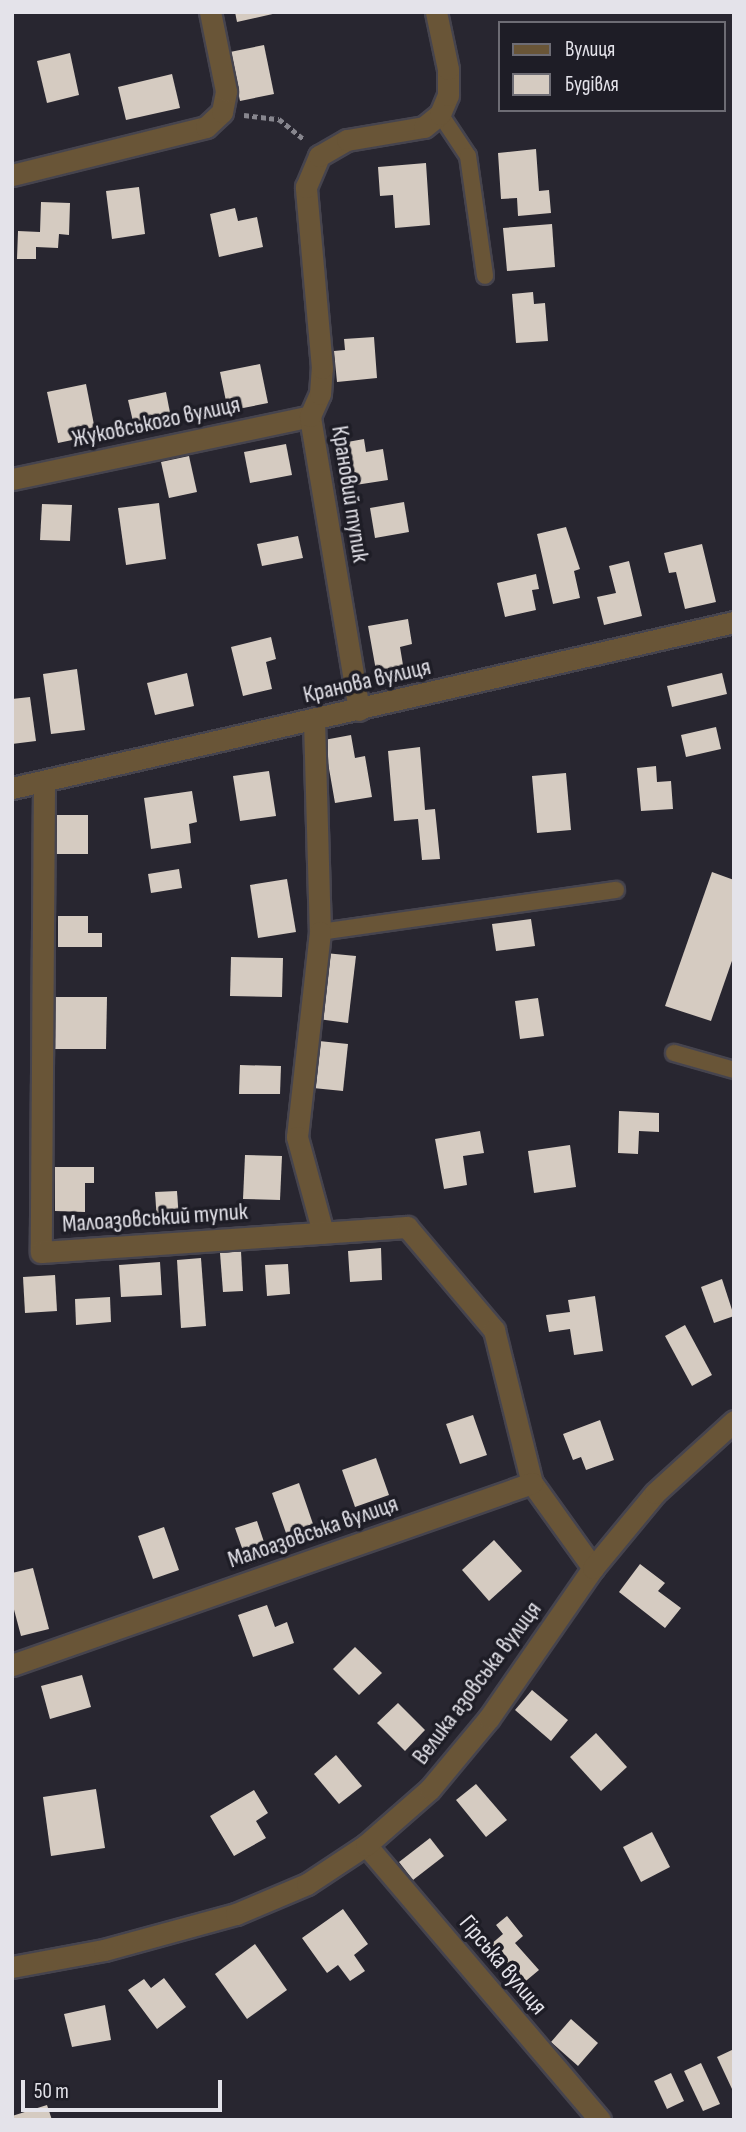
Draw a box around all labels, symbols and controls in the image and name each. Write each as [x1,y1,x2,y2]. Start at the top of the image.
legend [498,21,725,112]
text: Вулиця [565,37,615,62]
text: Будівля [565,72,619,97]
street label: Жуковського вулиця [69,390,243,454]
street label: Крановий тупик [325,424,375,564]
street label: Кранова вулиця [300,652,434,710]
street label: Малоазовський тупик [61,1197,249,1239]
street label: Малоазовська вулиця [224,1489,402,1575]
street label: Велика азовська вулиця [406,1596,548,1770]
street label: Гірська вулиця [453,1909,553,2021]
scale bar [24,2066,226,2110]
text: 50 m [34,2079,69,2104]

